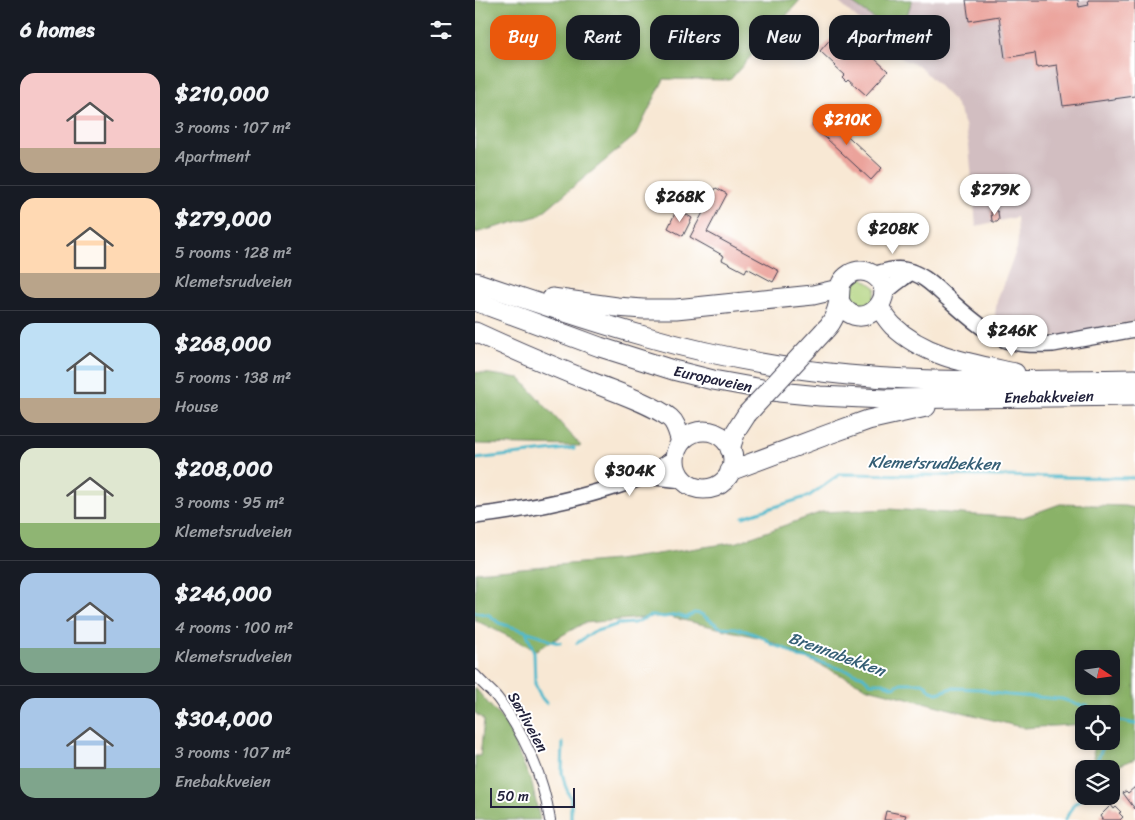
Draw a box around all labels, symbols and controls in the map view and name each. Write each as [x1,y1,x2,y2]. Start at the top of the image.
text: 6 homes [20,11,95,49]
chip: Buy [490,15,556,60]
chip: Rent [566,15,640,60]
chip: Filters [650,15,739,60]
chip: New [749,15,819,60]
chip: Apartment [829,15,950,60]
icon: filters [427,16,455,44]
text: $210,000 [175,75,269,113]
icon: home [60,93,120,153]
pin: $210K [812,104,882,146]
text: $210K [824,105,870,134]
text: 3 rooms · 107 m² [175,113,291,142]
text: Apartment [175,142,251,171]
pin: $279K [960,174,1030,216]
text: $279K [971,175,1019,204]
pin: $268K [645,180,715,223]
text: $268K [656,182,704,211]
text: $279,000 [175,200,272,238]
pin: $208K [858,212,928,255]
text: $208K [868,214,918,243]
icon: home [60,218,120,278]
text: 5 rooms · 128 m² [175,238,292,267]
text: Klemetsrudveien [175,267,292,296]
pin: $246K [977,314,1047,357]
text: $246K [988,316,1036,345]
text: $268,000 [175,325,271,363]
icon: home [60,343,120,403]
street label: Europaveien [671,358,755,400]
text: 5 rooms · 138 m² [175,363,291,392]
street label: Enebakkveien [1004,383,1094,411]
text: House [175,392,218,421]
water label: Klemetsrudbekken [868,447,1002,479]
text: $208,000 [175,450,273,488]
pin: $304K [595,454,665,497]
text: $304K [605,456,655,485]
icon: home [60,468,120,528]
text: 3 rooms · 95 m² [175,488,285,517]
text: Klemetsrudveien [175,517,292,546]
text: $246,000 [175,575,272,613]
icon: home [60,593,120,653]
text: 4 rooms · 100 m² [175,613,293,642]
water label: Brennabekken [785,623,891,686]
text: Klemetsrudveien [175,642,292,671]
north arrow [1075,650,1120,695]
map controls [1075,650,1120,805]
street label: Sørliveien [501,687,555,757]
text: $304,000 [175,700,273,738]
button: locate [1075,705,1120,750]
icon: home [60,718,120,778]
text: 3 rooms · 107 m² [175,738,291,767]
button: layers [1075,760,1120,805]
text: Enebakkveien [175,767,271,796]
text: 50 m [497,784,529,809]
scale bar [490,785,575,808]

